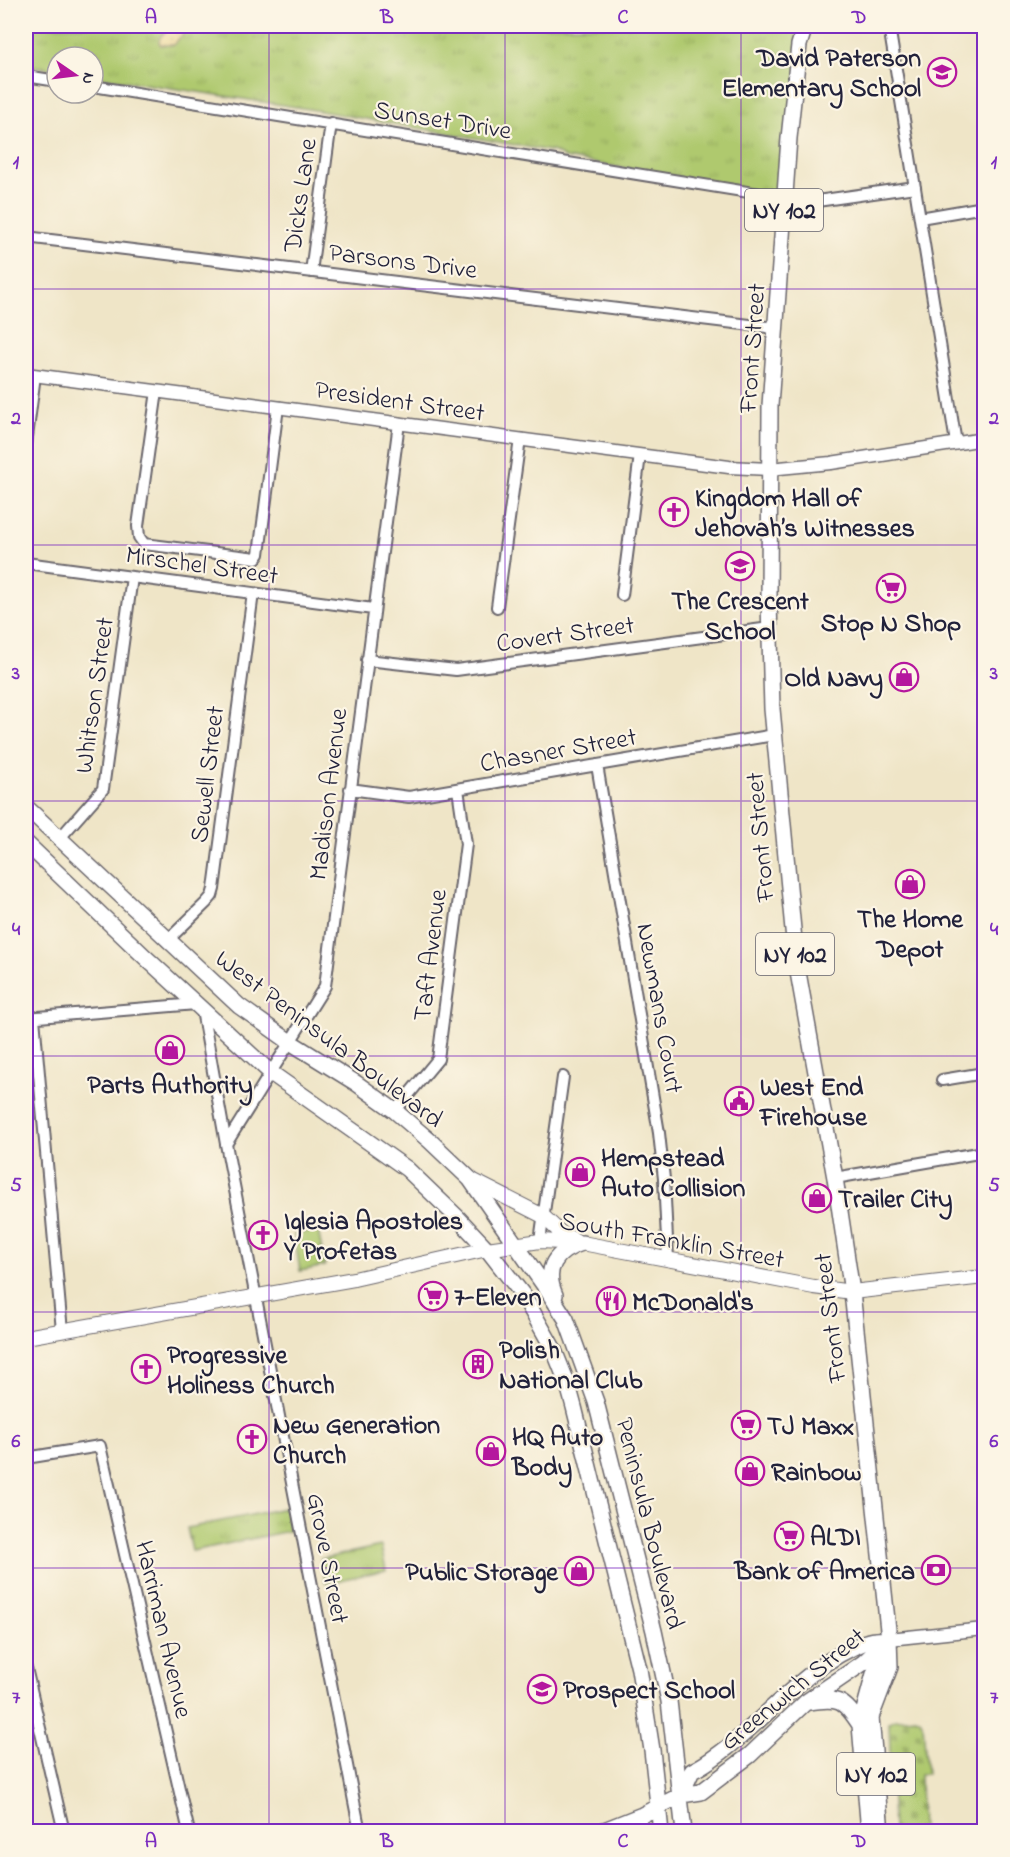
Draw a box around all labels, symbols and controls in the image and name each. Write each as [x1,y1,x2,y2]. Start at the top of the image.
text: A [145,4,157,33]
text: B [379,4,394,33]
text: C [618,4,629,33]
text: D [851,4,866,33]
place label: David Paterson Elementary School [722,41,921,109]
north arrow [45,45,105,105]
school or university icon: David Paterson Elementary School [926,56,958,88]
text: N [75,70,101,86]
street label: Sunset Drive [371,92,514,152]
street label: Dicks Lane [275,136,329,256]
text: 1 [13,149,20,178]
text: 1 [991,149,998,178]
road number: NY 102 [745,189,823,231]
street label: Parsons Drive [326,235,479,291]
street label: Front Street [730,282,777,415]
street label: President Street [312,372,487,434]
text: 2 [10,405,21,434]
text: 2 [988,405,999,434]
place label: Kingdom Hall of Jehovah’s Witnesses [695,481,915,549]
church icon: Kingdom Hall of Jehovah’s Witnesses [658,496,690,528]
street label: Mirschel Street [123,537,281,597]
school or university icon: The Crescent School [724,550,756,582]
supermarket icon: Stop N Shop [875,572,907,604]
place label: The Crescent School [671,584,809,652]
place label: Stop N Shop [821,606,961,644]
street label: Covert Street [494,607,637,664]
street label: Whitson Street [66,615,126,776]
text: 3 [11,660,20,689]
text: 3 [989,660,998,689]
place label: Old Navy [784,661,883,699]
shop icon: Old Navy [888,661,920,693]
street label: Sewell Street [182,703,236,845]
street label: Madison Avenue [301,706,359,883]
street label: Chasner Street [477,719,640,784]
street label: Front Street [737,770,787,904]
shop icon: The Home Depot [894,868,926,900]
street label: Taft Avenue [405,887,459,1024]
place label: The Home Depot [857,902,964,970]
text: 4 [12,916,21,945]
text: 4 [990,916,999,945]
street label: Newmans Court [624,920,692,1097]
road number: NY 102 [756,933,834,975]
street label: West Peninsula Boulevard [206,942,451,1139]
shop icon: Parts Authority [154,1034,186,1066]
place label: Parts Authority [87,1068,253,1106]
place label: West End Firehouse [758,1070,868,1138]
public building icon: West End Firehouse [723,1085,755,1117]
place label: Hempstead Auto Collision [601,1141,745,1209]
shop icon: Hempstead Auto Collision [564,1156,596,1188]
text: 5 [10,1172,22,1201]
text: 5 [988,1172,1000,1201]
shop icon: Trailer City [801,1182,833,1214]
place label: Trailer City [838,1182,952,1220]
street label: South Franklin Street [556,1203,787,1280]
place label: Iglesia Apostoles Y Profetas [283,1204,463,1272]
church icon: Iglesia Apostoles Y Profetas [247,1219,279,1251]
street label: Front Street [805,1251,859,1385]
supermarket icon: 7-Eleven [417,1280,449,1312]
place label: 7-Eleven [454,1280,542,1318]
restaurant icon: McDonald's [595,1285,627,1317]
place label: McDonald's [632,1285,754,1323]
place label: Polish National Club [499,1333,643,1401]
place label: Progressive Holiness Church [167,1338,335,1406]
building icon: Polish National Club [462,1348,494,1380]
church icon: Progressive Holiness Church [130,1353,162,1385]
place label: New Generation Church [273,1408,440,1476]
supermarket icon: TJ Maxx [730,1409,762,1441]
place label: TJ Maxx [767,1409,855,1447]
street label: Peninsula Boulevard [603,1414,693,1634]
place label: HQ Auto Body [511,1420,603,1488]
church icon: New Generation Church [236,1423,268,1455]
text: 6 [12,1428,21,1457]
text: 6 [990,1428,999,1457]
shop icon: HQ Auto Body [475,1435,507,1467]
shop icon: Rainbow [734,1455,766,1487]
place label: Rainbow [771,1455,861,1493]
street label: Grove Street [295,1490,357,1627]
supermarket icon: ALDI [773,1520,805,1552]
place label: ALDI [810,1520,861,1558]
street label: Harriman Avenue [123,1537,201,1723]
place label: Bank of America [734,1554,915,1592]
bank icon: Bank of America [920,1554,952,1586]
place label: Public Storage [405,1555,559,1594]
shop icon: Public Storage [563,1555,595,1587]
street label: Greenwich Street [713,1619,875,1761]
school or university icon: Prospect School [526,1673,558,1705]
place label: Prospect School [563,1673,735,1711]
text: 7 [12,1684,21,1713]
text: 7 [990,1684,999,1713]
road number: NY 102 [837,1753,915,1795]
text: A [145,1828,157,1857]
text: B [379,1828,394,1857]
text: C [618,1828,629,1857]
text: D [851,1828,866,1857]

